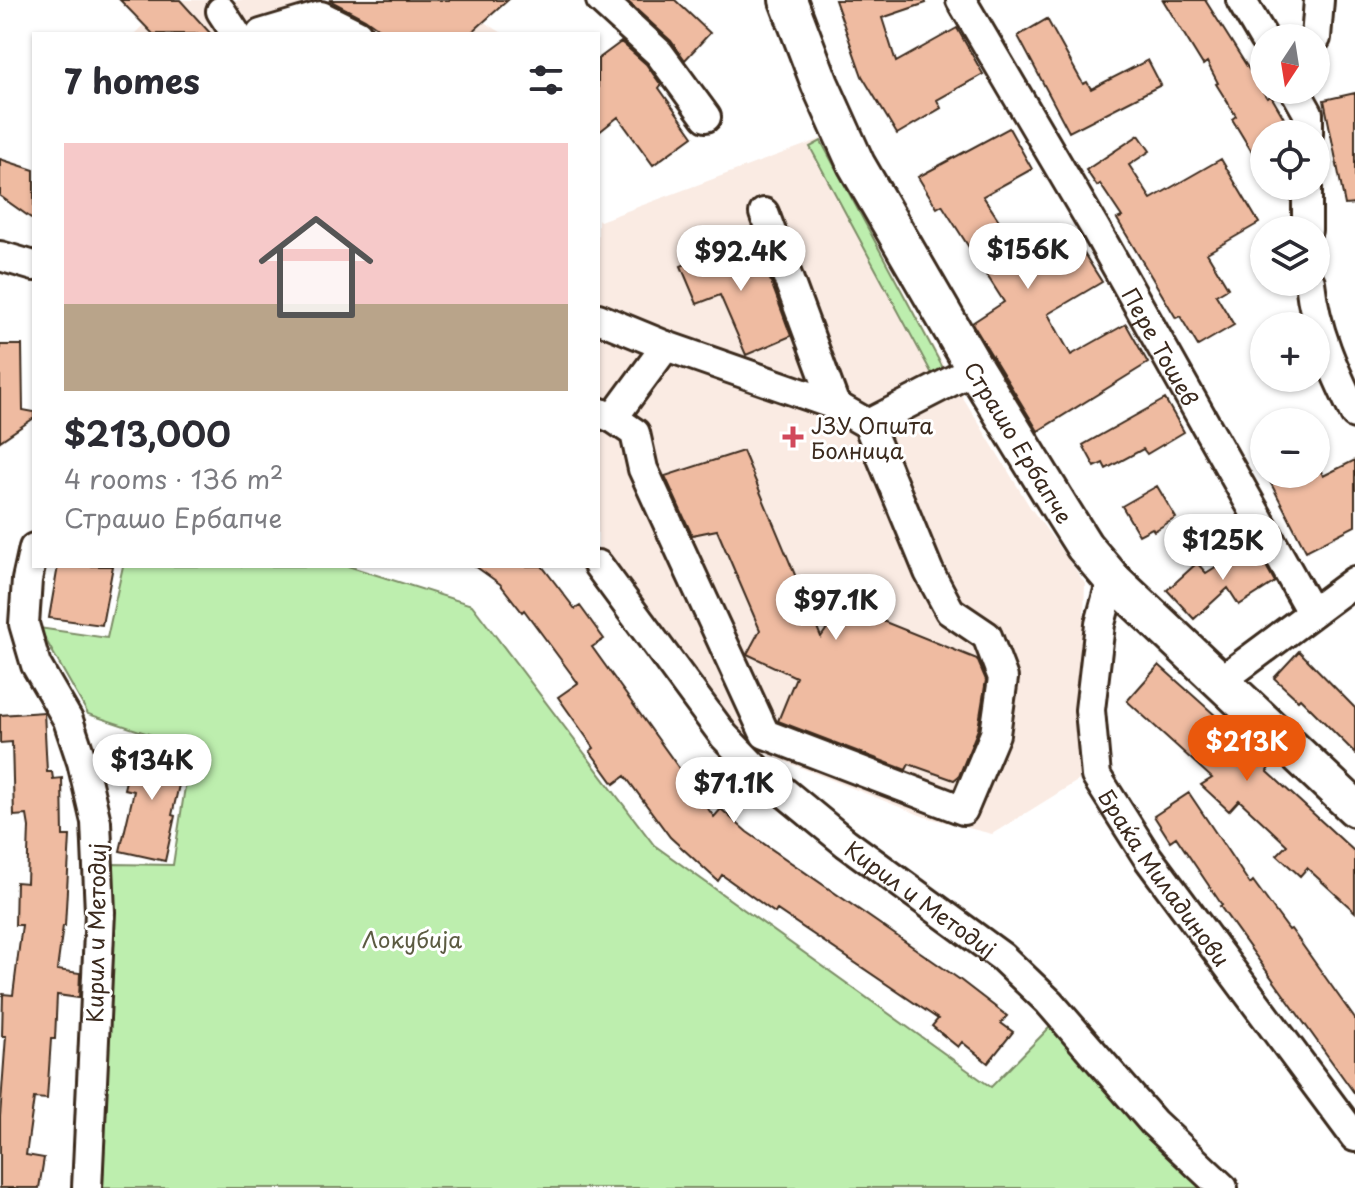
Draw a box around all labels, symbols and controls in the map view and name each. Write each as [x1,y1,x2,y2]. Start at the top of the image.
north arrow [1250,24,1330,104]
map controls [1250,24,1330,488]
text: 7 homes [64,54,200,106]
icon: filters [524,58,568,102]
button: locate [1250,120,1330,200]
icon: home [244,195,388,339]
button: layers [1250,216,1330,296]
pin: $156K [972,223,1084,291]
pin: $92.4K [676,225,806,293]
text: $156K [987,229,1069,268]
text: $92.4K [695,231,787,270]
street label: Пере Тошев [1115,281,1208,411]
button: + [1250,312,1330,392]
street label: Страшо Ербапче [957,354,1082,529]
text: $213,000 [64,407,231,459]
place label: ЈЗУ Општа Болница [811,408,933,466]
button: − [1250,408,1330,488]
marker: ЈЗУ Општа Болница [782,426,804,448]
text: 4 rooms · 136 m² [64,459,284,498]
text: Страшо Ербапче [64,498,282,537]
pin: $125K [1167,514,1279,582]
text: $125K [1182,520,1264,559]
pin: $97.1K [771,574,901,642]
text: $97.1K [794,580,878,619]
pin: $213K [1191,715,1303,783]
text: $213K [1206,721,1288,760]
pin: $134K [96,734,208,802]
text: $134K [111,740,193,779]
pin: $71.1K [669,757,799,825]
text: $71.1K [694,763,774,802]
street label: Браќа Миладинови [1091,782,1239,973]
street label: Кирил и Методиј [839,832,1004,964]
street label: Кирил и Методиј [77,843,113,1023]
park label: Локубија [362,922,462,955]

